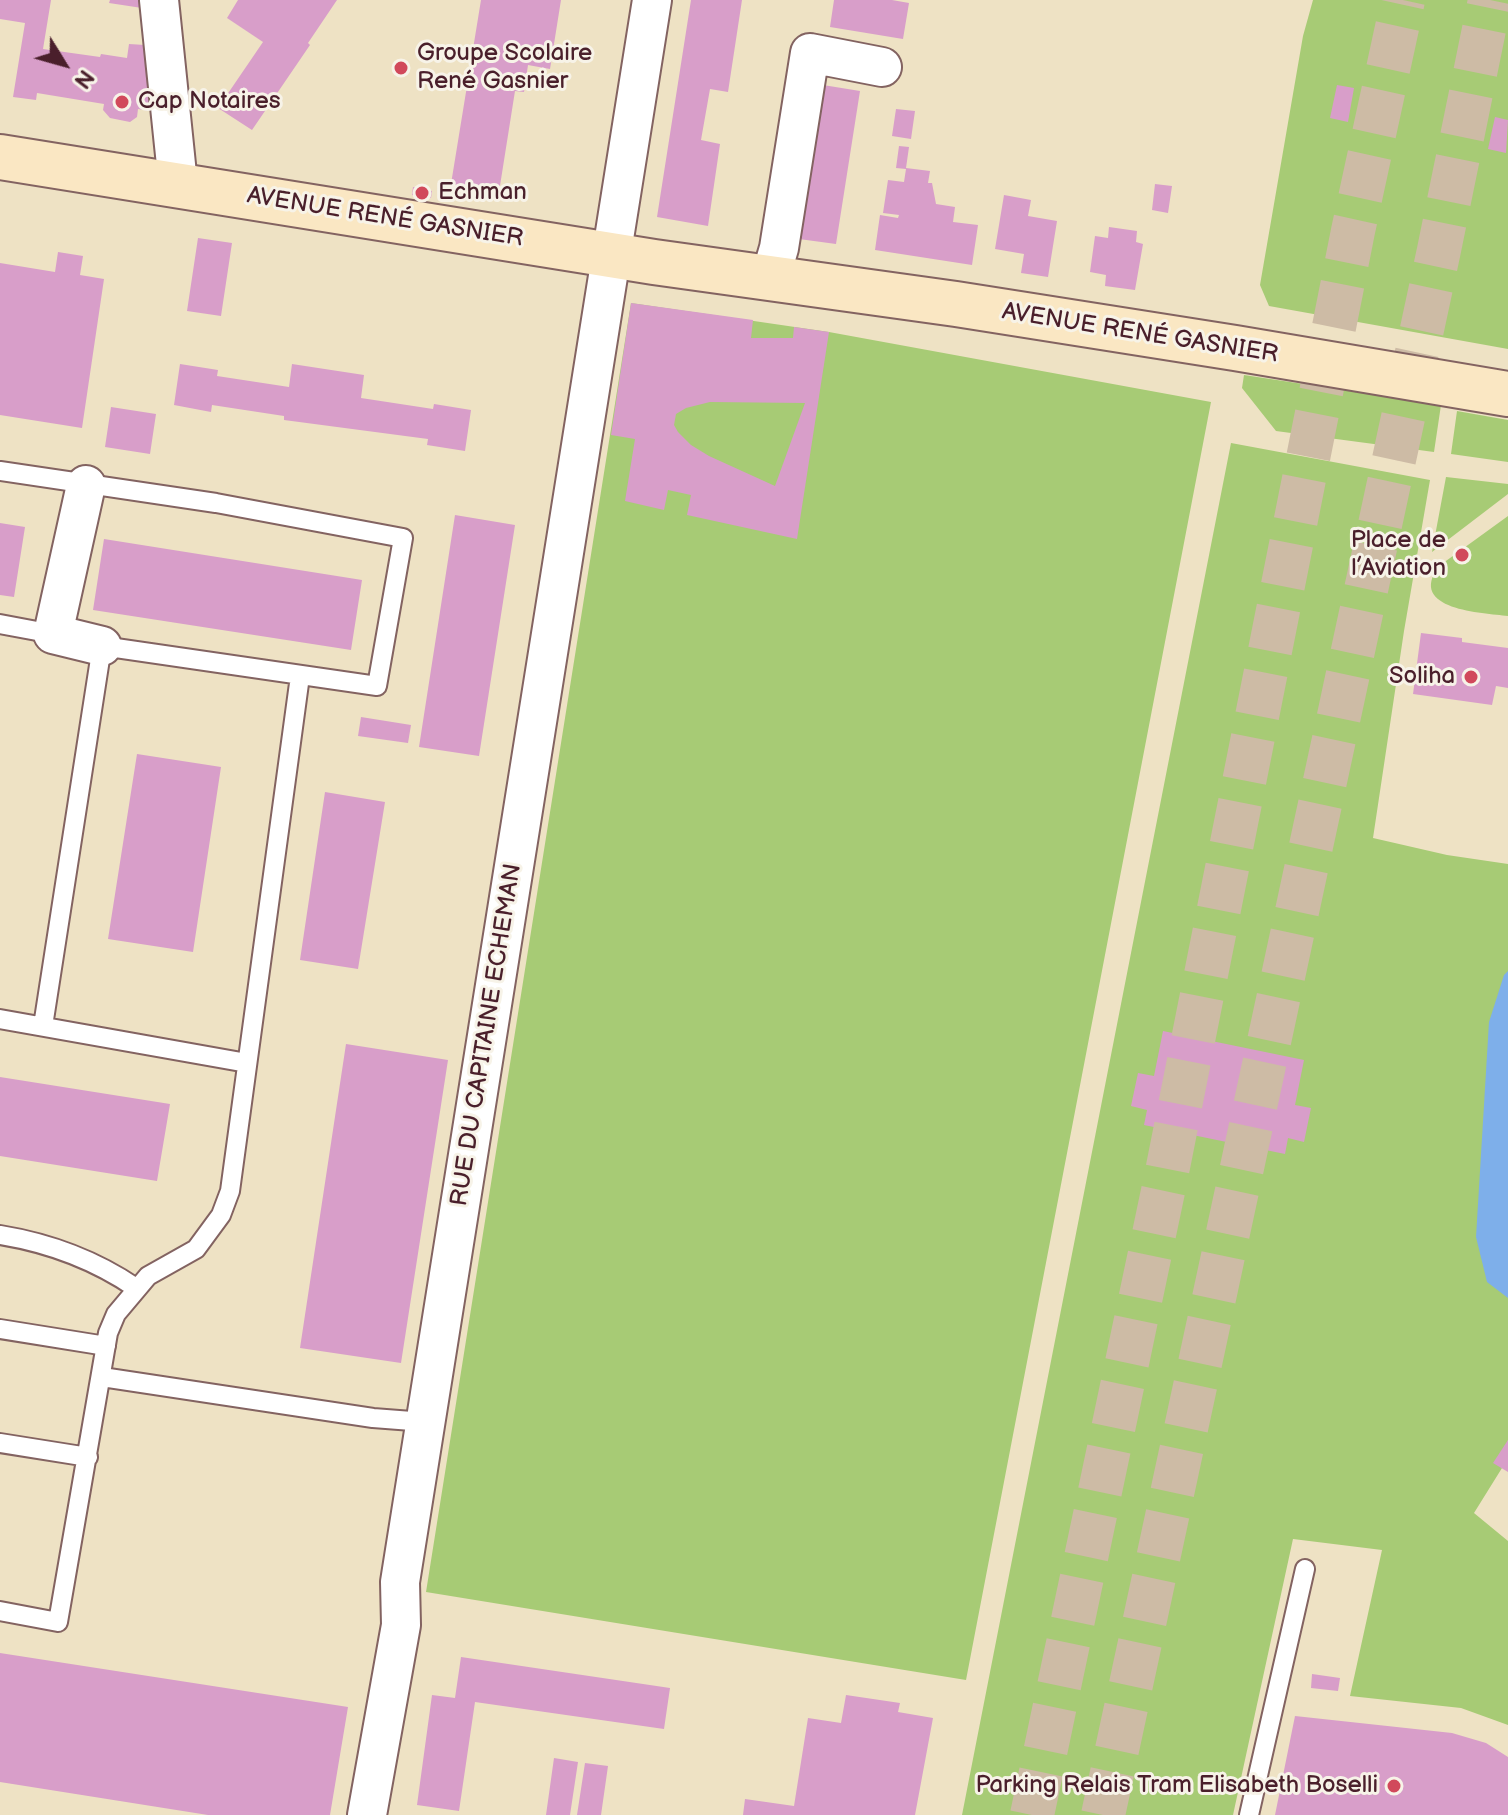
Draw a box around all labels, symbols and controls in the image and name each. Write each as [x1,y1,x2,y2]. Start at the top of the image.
north arrow [24,24,104,104]
place label: Groupe Scolaire René Gasnier [417,40,592,96]
marker: Groupe Scolaire René Gasnier [392,59,410,77]
text: N [68,64,99,93]
place label: Cap Notaires [138,88,281,116]
marker: Cap Notaires [113,93,131,111]
place label: Echman [438,179,527,207]
street label: AVENUE RENÉ GASNIER [245,182,525,254]
marker: Echman [413,184,431,202]
street label: AVENUE RENÉ GASNIER [1000,298,1280,370]
place label: Place de l’Aviation [1351,527,1446,583]
marker: Place de l’Aviation [1453,546,1471,564]
place label: Soliha [1389,663,1455,691]
marker: Soliha [1462,668,1480,686]
street label: RUE DU CAPITAINE ECHEMAN [446,862,528,1208]
place label: Parking Relais Tram Elisabeth Boselli [975,1772,1378,1800]
marker: Parking Relais Tram Elisabeth Boselli [1385,1777,1403,1795]

